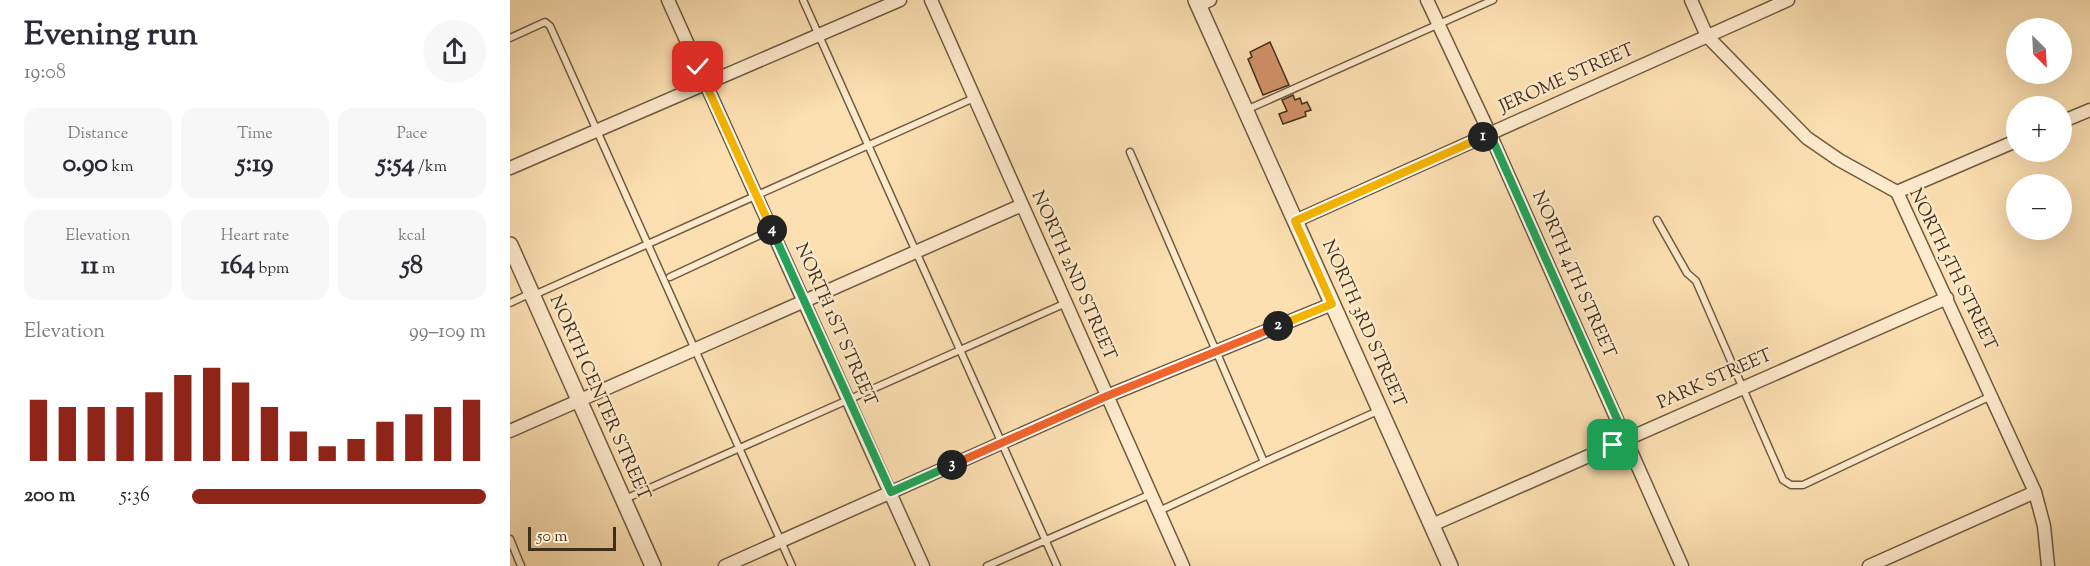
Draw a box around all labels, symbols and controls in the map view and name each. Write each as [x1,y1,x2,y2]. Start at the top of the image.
text: Evening run [24,12,198,60]
north arrow [2006,18,2072,84]
map controls [2006,18,2072,240]
button: share [423,20,486,83]
street label: JEROME STREET [1494,37,1639,121]
pin [672,41,723,92]
icon: check [681,50,714,83]
text: 19:08 [24,59,66,88]
button: + [2006,96,2072,162]
pin: 1 [1468,122,1498,152]
text: Distance [68,123,128,146]
text: Time [237,123,273,146]
text: Pace [397,123,427,146]
text: 1 [1480,125,1486,148]
text: 0.90 [63,146,108,183]
text: 5:19 [237,146,273,183]
text: 5:54 [377,146,415,183]
text: km [108,156,133,179]
text: /km [415,156,447,179]
button: − [2006,174,2072,240]
street label: NORTH 5TH STREET [1901,184,2003,356]
street label: NORTH 2ND STREET [1024,187,1122,365]
street label: NORTH 4TH STREET [1524,187,1622,363]
pin: 4 [757,215,787,245]
text: 4 [768,218,776,241]
text: Elevation [66,225,130,248]
text: Heart rate [221,225,289,248]
text: kcal [398,225,426,248]
street label: NORTH 3RD STREET [1314,236,1412,412]
street label: NORTH 1ST STREET [787,239,883,411]
text: 11 [81,248,99,285]
text: 164 [221,248,255,285]
text: 58 [401,248,423,285]
text: m [99,258,115,281]
text: bpm [255,258,289,281]
street label: NORTH CENTER STREET [542,291,656,505]
pin: 2 [1263,311,1293,341]
text: 2 [1274,314,1282,337]
text: Elevation [24,318,105,347]
text: 99–109 m [409,318,486,347]
street label: PARK STREET [1653,343,1777,417]
pin [1587,419,1638,470]
icon: arrive [1596,428,1629,461]
pin: 3 [937,450,967,480]
text: 3 [949,453,955,476]
text: 200 m [24,482,75,511]
text: 5:36 [120,482,150,511]
scale bar [528,524,616,552]
text: 50 m [537,526,568,549]

